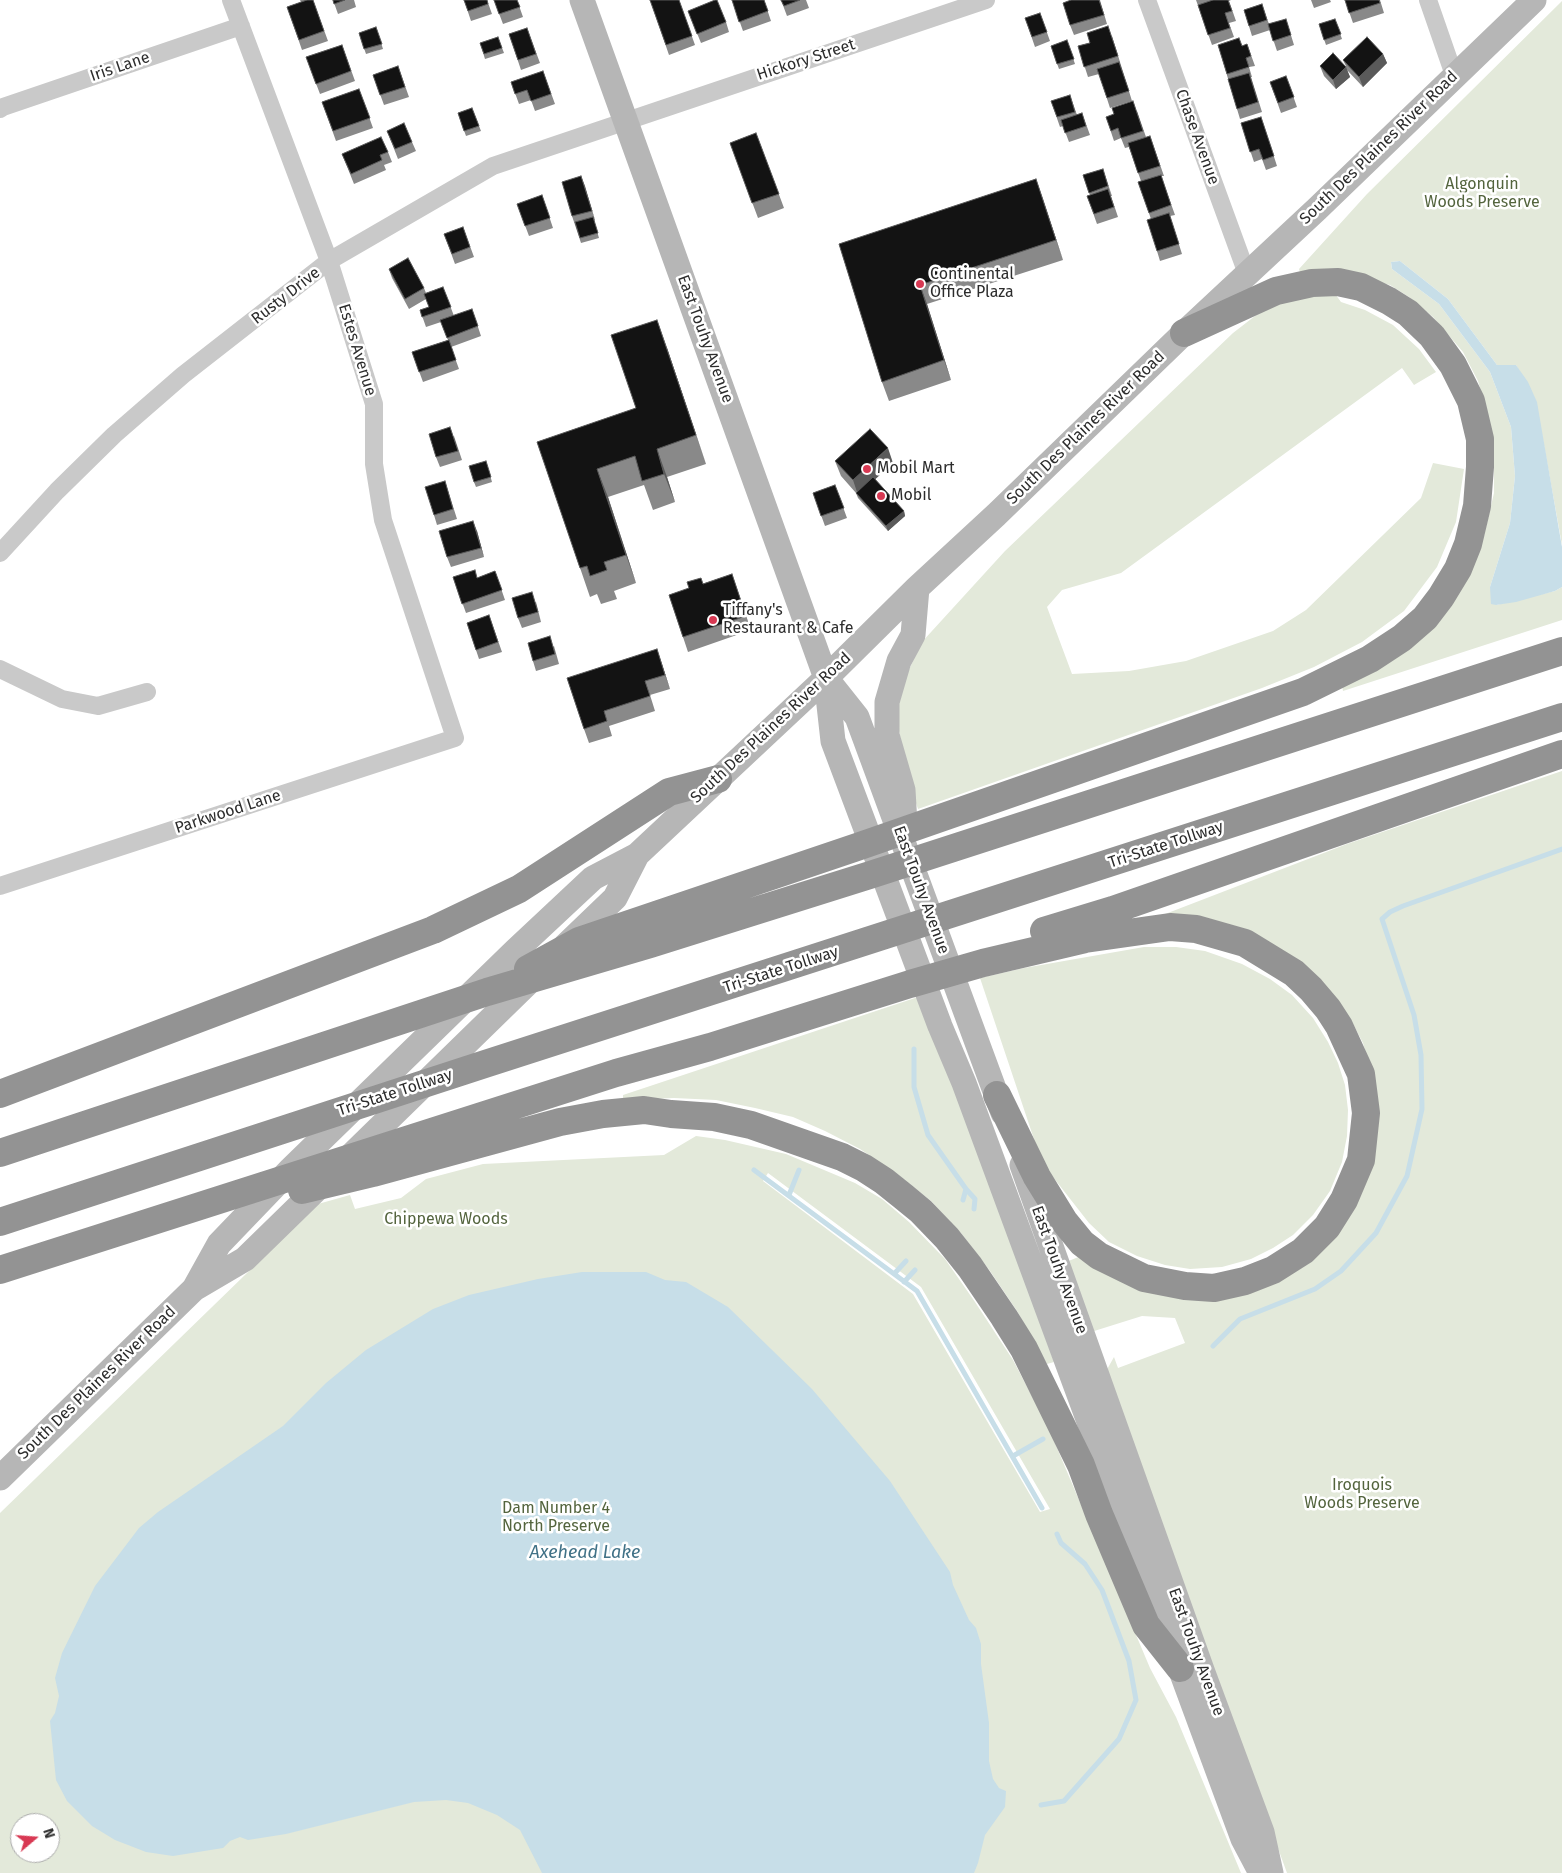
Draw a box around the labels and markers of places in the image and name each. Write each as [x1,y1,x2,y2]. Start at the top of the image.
place label: Continental Office Plaza [930,265,1014,303]
marker: Continental Office Plaza [914,278,926,290]
place label: Mobil Mart [877,459,955,479]
marker: Mobil Mart [861,463,873,475]
place label: Mobil [891,486,931,506]
marker: Mobil [875,490,887,502]
place label: Tiffany's Restaurant & Cafe [723,601,853,639]
marker: Tiffany's Restaurant & Cafe [707,614,719,626]

